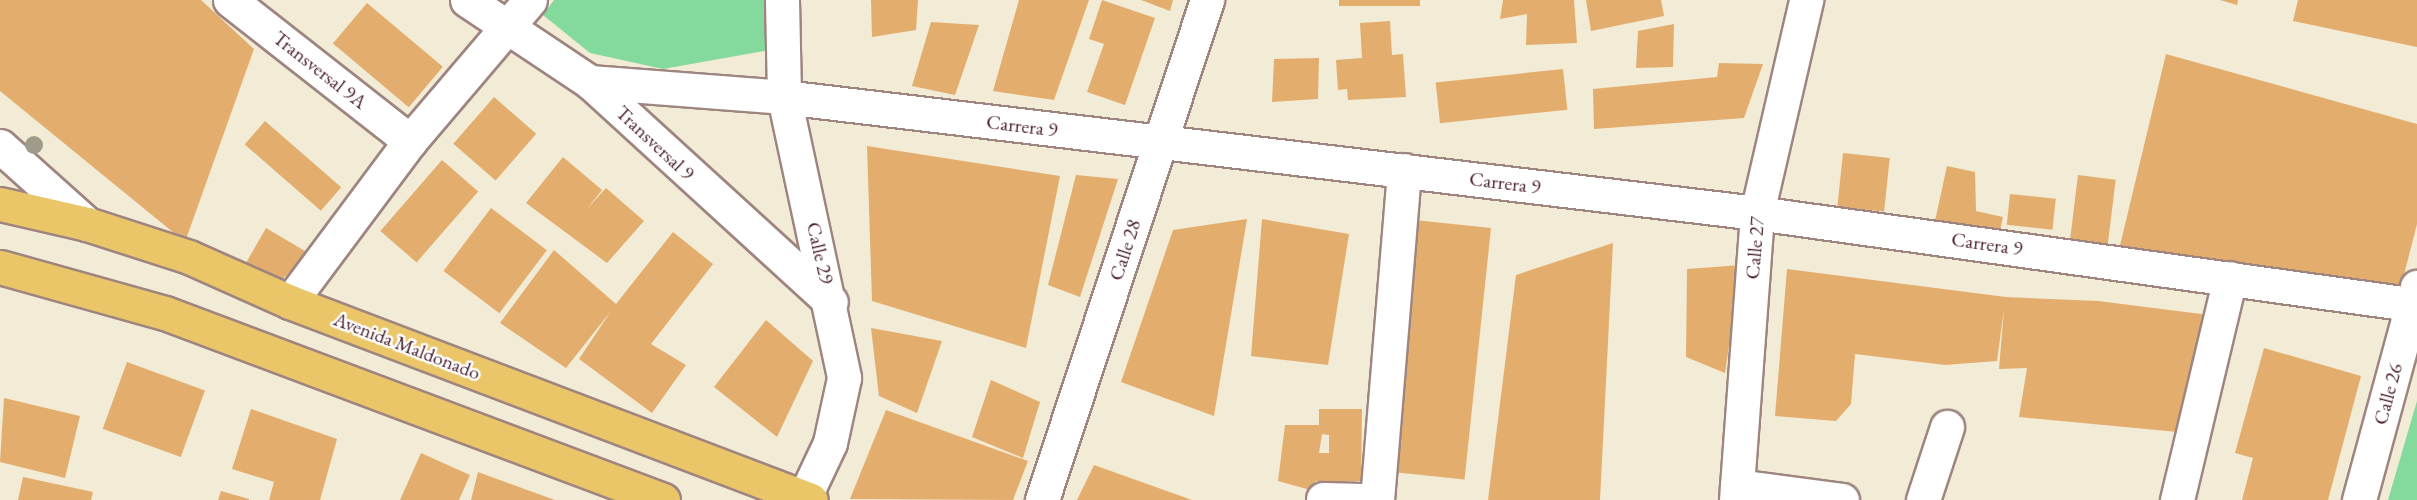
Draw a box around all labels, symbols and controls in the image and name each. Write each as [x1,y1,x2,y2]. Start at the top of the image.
street label: Transversal 9A [268,26,372,114]
street label: Transversal 9 [611,101,699,185]
street label: Carrera 9 [985,110,1059,142]
street label: Carrera 9 [1468,167,1542,199]
street label: Calle 28 [1104,216,1146,284]
street label: Calle 27 [1740,216,1770,280]
street label: Calle 29 [801,220,839,286]
street label: Carrera 9 [1950,227,2024,261]
street label: Avenida Maldonado [330,307,484,385]
street label: Calle 26 [2368,361,2408,427]

